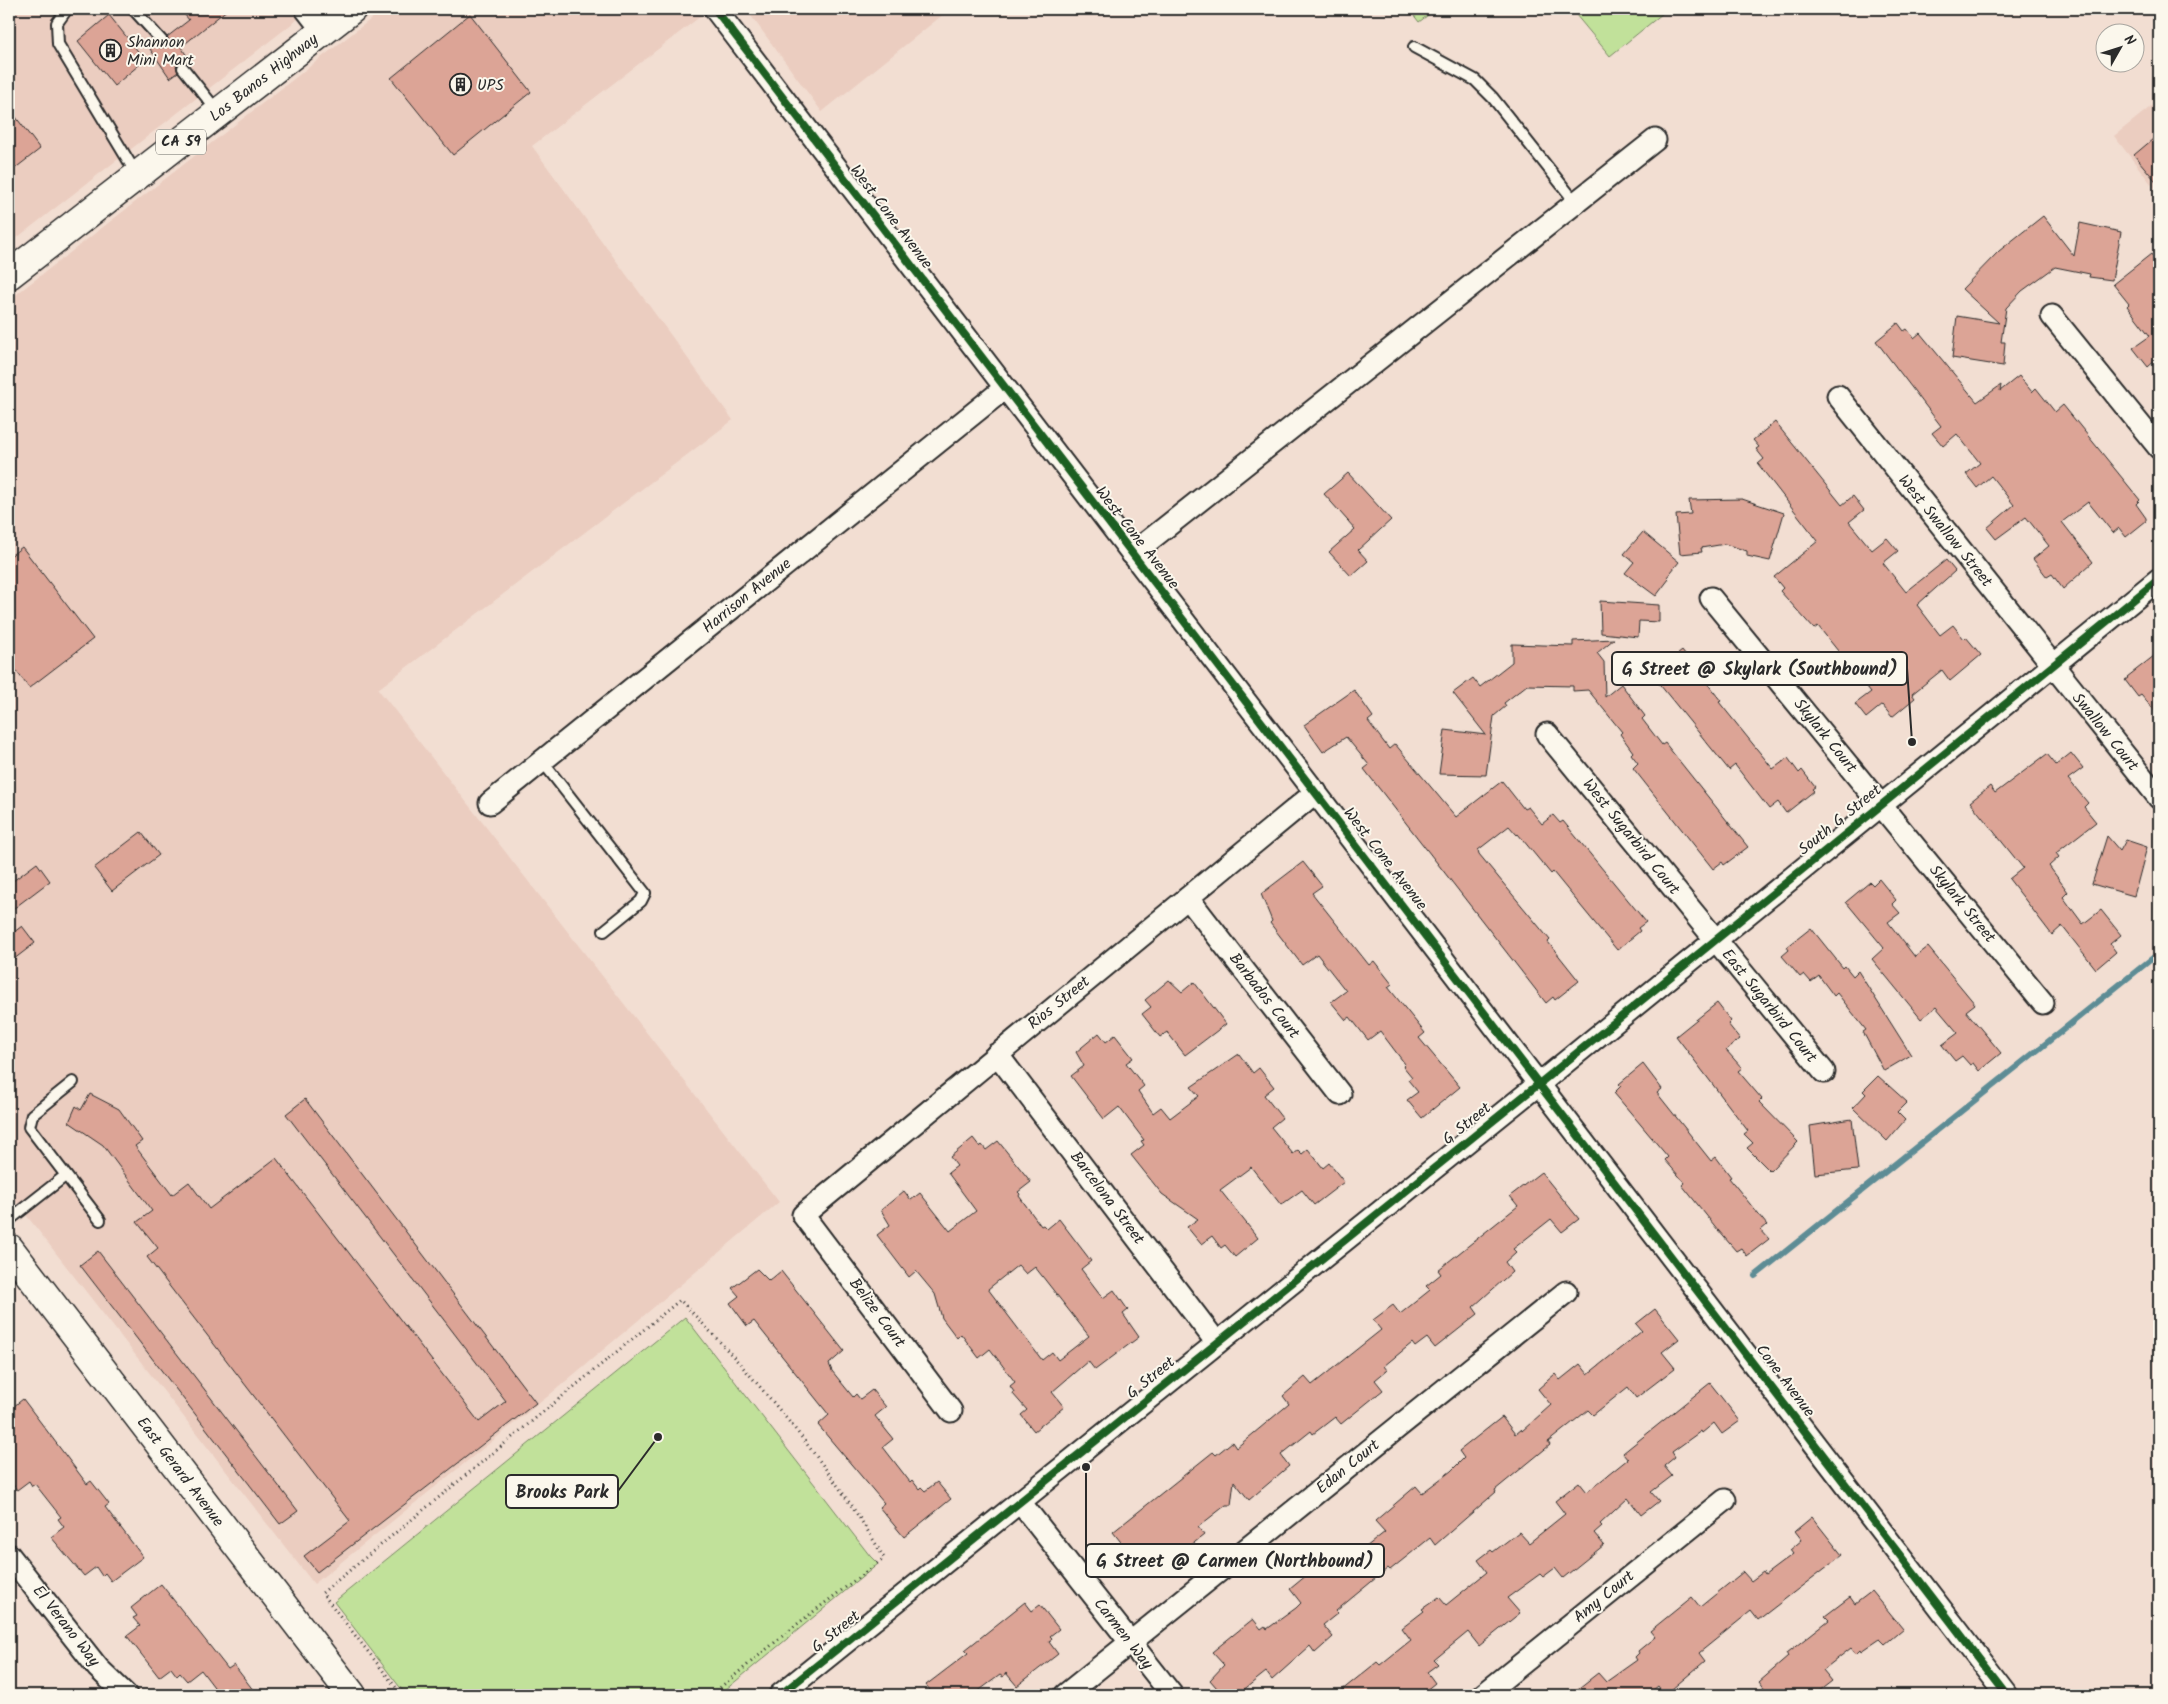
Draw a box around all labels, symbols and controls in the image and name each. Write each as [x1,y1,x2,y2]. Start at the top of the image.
north arrow [2096,22,2146,72]
street label: Los Banos Highway [204,27,324,129]
place label: Shannon Mini Mart [127,30,195,73]
text: N [2118,30,2141,51]
building icon: Shannon Mini Mart [99,39,123,63]
building icon: UPS [449,73,473,97]
place label: UPS [477,73,504,98]
road number: CA 59 [156,130,206,154]
street label: West Cone Avenue [843,159,939,275]
street label: West Swallow Street [1892,469,1999,593]
street label: West Cone Avenue [1089,481,1185,595]
street label: Harrison Avenue [697,552,797,640]
callout: G Street @ Skylark (Southbound) [1612,652,1907,685]
text: G Street @ Skylark (Southbound) [1622,656,1898,685]
street label: Swallow Court [2065,687,2145,777]
street label: Skylark Court [1787,693,1864,780]
street label: West Sugarbird Court [1576,773,1686,901]
street label: South G Street [1793,778,1888,862]
street label: West Cone Avenue [1337,802,1433,916]
street label: Skylark Street [1922,859,2002,949]
street label: East Sugarbird Court [1715,943,1824,1069]
street label: Barbados Court [1222,948,1306,1045]
street label: Rios Street [1022,969,1096,1036]
street label: G Street [1437,1096,1498,1152]
street label: Barcelona Street [1063,1146,1151,1251]
street label: Belize Court [842,1273,912,1354]
street label: Cone Avenue [1749,1339,1821,1423]
street label: G Street [1121,1350,1182,1406]
street label: East Gerard Avenue [130,1411,230,1533]
street label: Edan Court [1311,1433,1386,1501]
callout: Brooks Park [506,1475,618,1508]
text: Brooks Park [516,1479,610,1508]
callout: G Street @ Carmen (Northbound) [1086,1544,1384,1577]
text: G Street @ Carmen (Northbound) [1096,1548,1374,1577]
street label: Amy Court [1568,1564,1641,1629]
street label: El Verano Way [26,1580,106,1673]
street label: Carmen Way [1087,1593,1159,1675]
street label: G Street [806,1604,867,1660]

